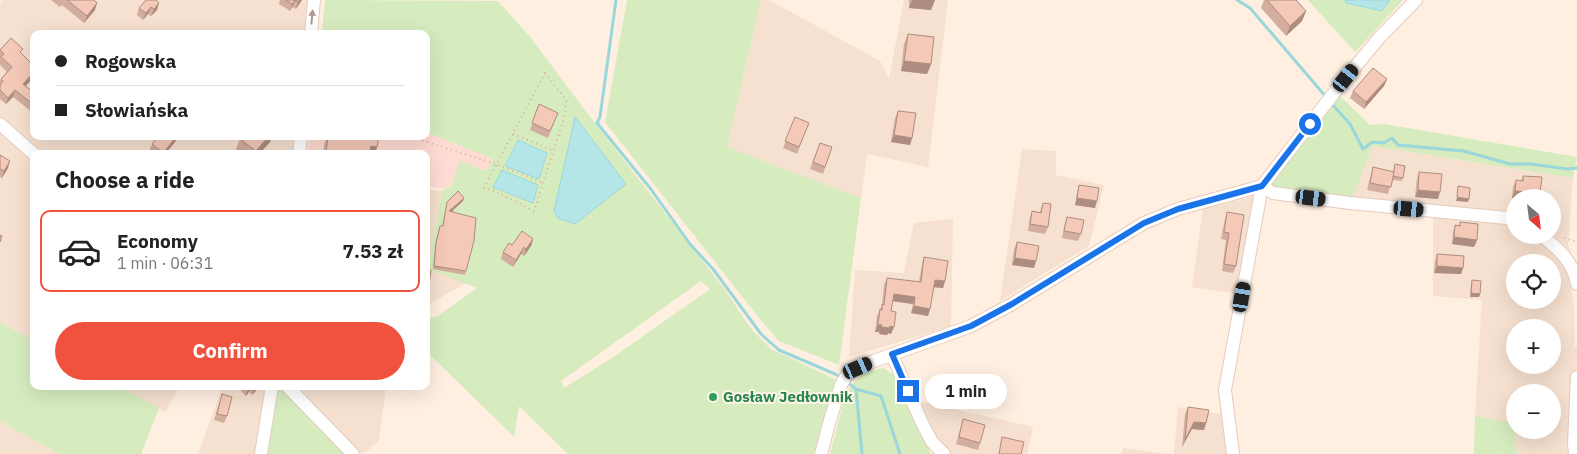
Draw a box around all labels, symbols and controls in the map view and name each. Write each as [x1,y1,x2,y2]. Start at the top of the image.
one-way arrow [309,9,317,25]
text: Rogowska [85,49,176,73]
car [1330,62,1361,94]
text: Słowiańska [85,98,188,122]
route start [1299,113,1321,135]
text: Choose a ride [55,165,195,194]
car [1295,189,1326,207]
north arrow [1506,189,1561,244]
map controls [1506,189,1561,439]
car [1393,200,1424,218]
icon: car [57,229,102,274]
text: Economy [117,229,198,253]
text: 7.53 zł [343,239,403,263]
text: 1 min · 06:31 [117,253,213,273]
button: locate [1506,254,1561,309]
car [1232,281,1251,313]
button: + [1506,319,1561,374]
button: Confirm [55,322,405,380]
car [841,355,874,381]
callout: 1 min [926,374,1008,408]
route end [897,380,919,402]
text: 1 min [945,381,987,401]
button: − [1506,384,1561,439]
place label: Gosław Jedłownik [723,387,853,406]
marker: Gosław Jedłownik [707,391,719,403]

